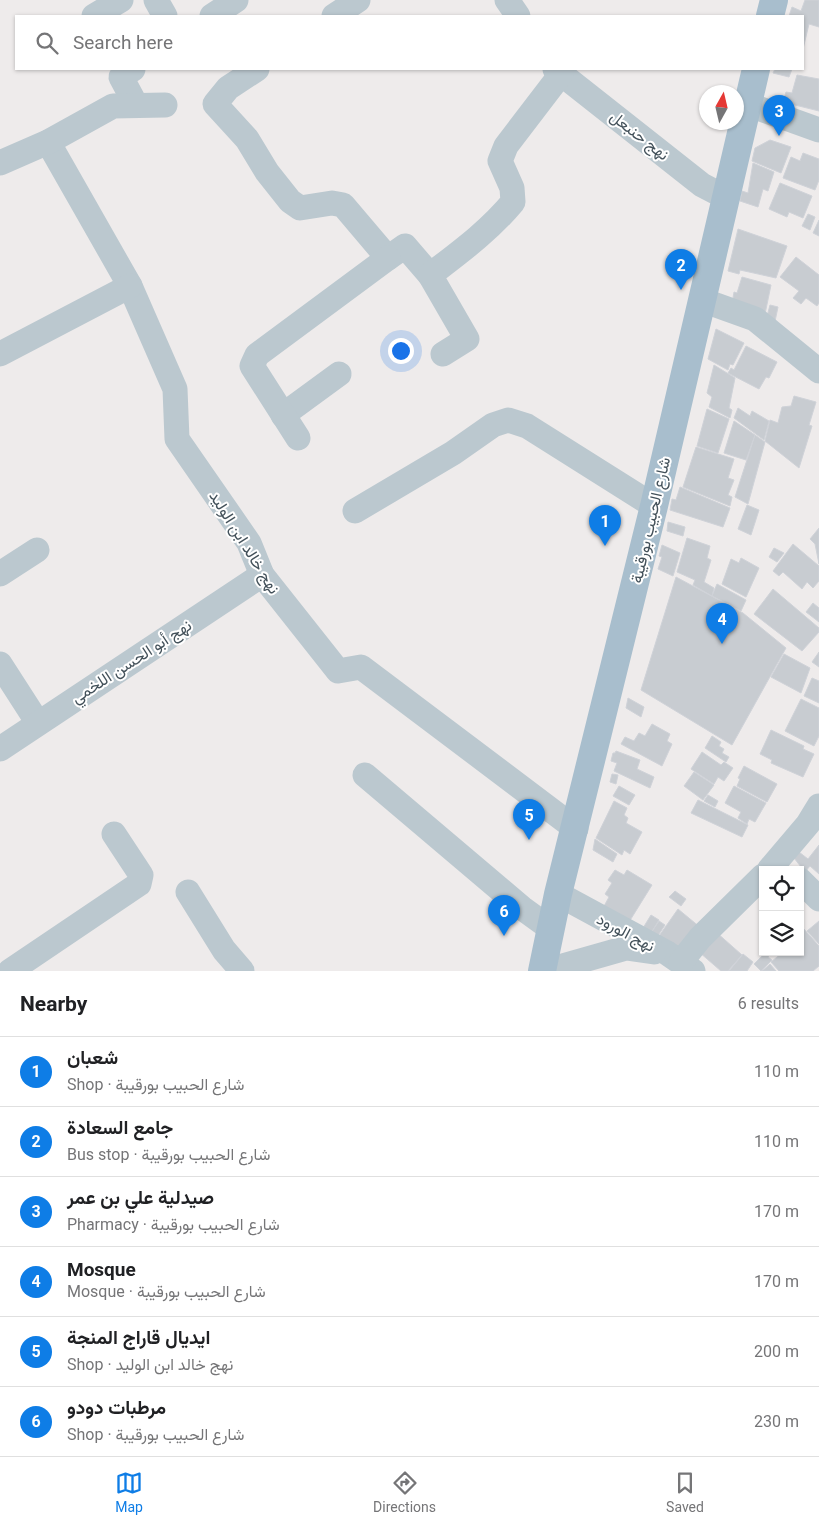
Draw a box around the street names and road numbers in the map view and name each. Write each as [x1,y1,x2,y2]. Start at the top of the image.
street label: نهج حنبعل [605,107,673,166]
street label: شارع الحبيب بورقيبة [627,455,676,585]
street label: نهج خالد ابن الوليد [204,487,284,598]
street label: نهج أبو الحسن اللخمي [68,615,197,711]
street label: نهج الورود [593,909,658,957]

